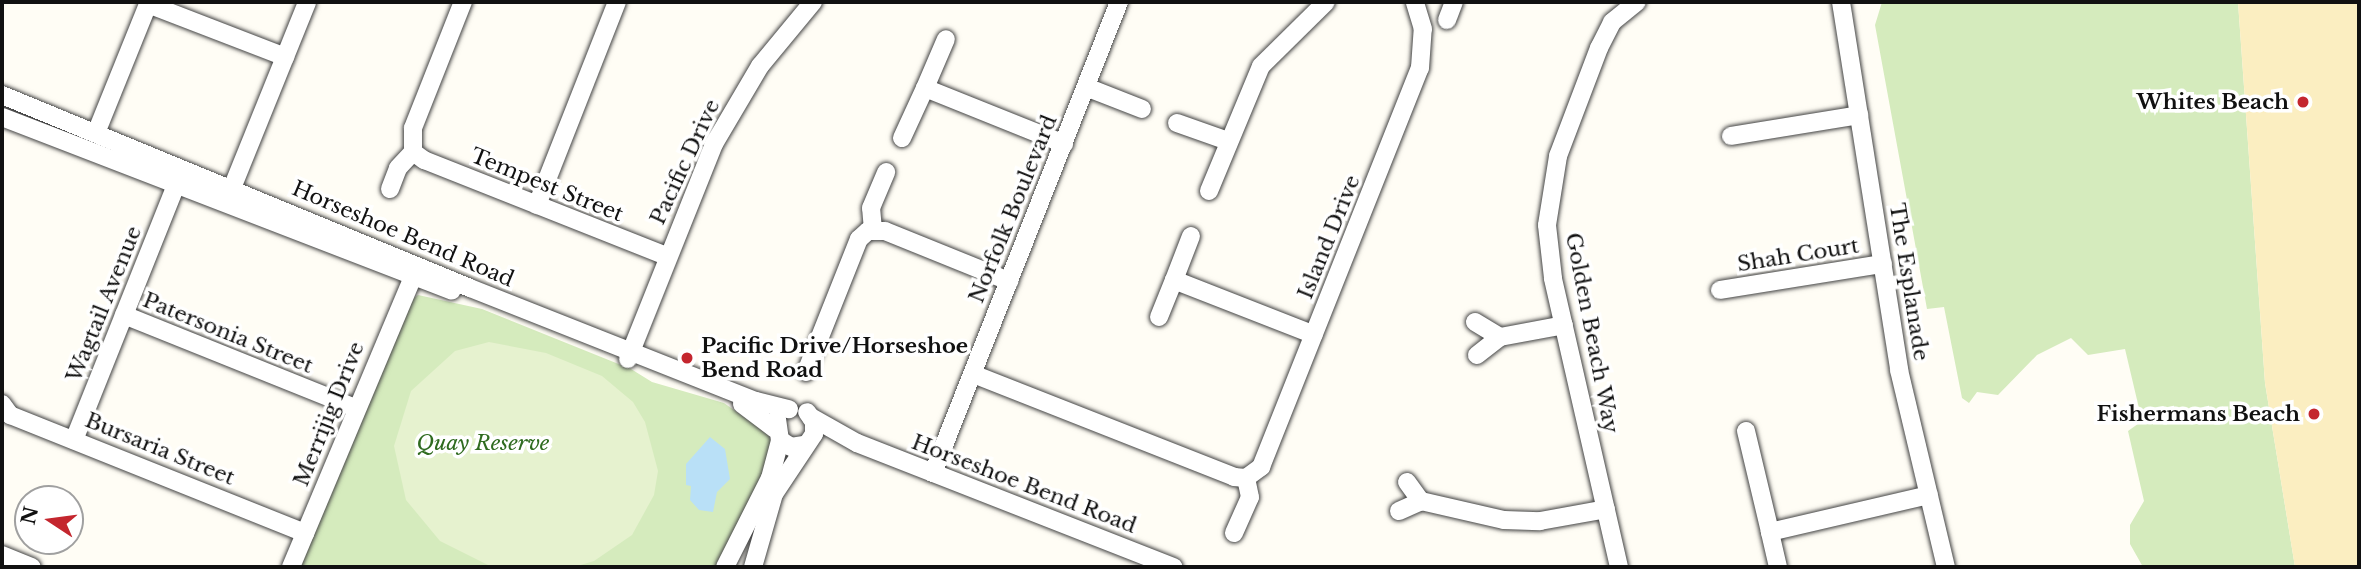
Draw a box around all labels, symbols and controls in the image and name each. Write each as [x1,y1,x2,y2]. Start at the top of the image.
place label: Whites Beach [2136,89,2289,115]
marker: Whites Beach [2295,94,2311,110]
street label: Pacific Drive [645,95,725,229]
street label: Norfolk Boulevard [964,111,1062,307]
street label: Tempest Street [467,143,627,227]
street label: Island Drive [1293,171,1365,303]
street label: Horseshoe Bend Road [288,176,518,292]
street label: The Esplanade [1884,201,1934,363]
street label: Wagtail Avenue [61,222,147,386]
street label: Golden Beach Way [1560,230,1624,436]
street label: Shah Court [1735,233,1861,277]
street label: Patersonia Street [139,287,317,379]
place label: Pacific Drive/Horseshoe Bend Road [701,333,968,383]
street label: Merrijig Drive [289,338,369,490]
marker: Pacific Drive/Horseshoe Bend Road [679,350,695,366]
place label: Fishermans Beach [2097,401,2300,427]
marker: Fishermans Beach [2306,406,2322,422]
street label: Bursaria Street [81,407,239,491]
street label: Horseshoe Bend Road [908,429,1140,539]
park label: Quay Reserve [417,430,549,456]
north arrow [14,485,84,555]
text: N [17,504,43,527]

